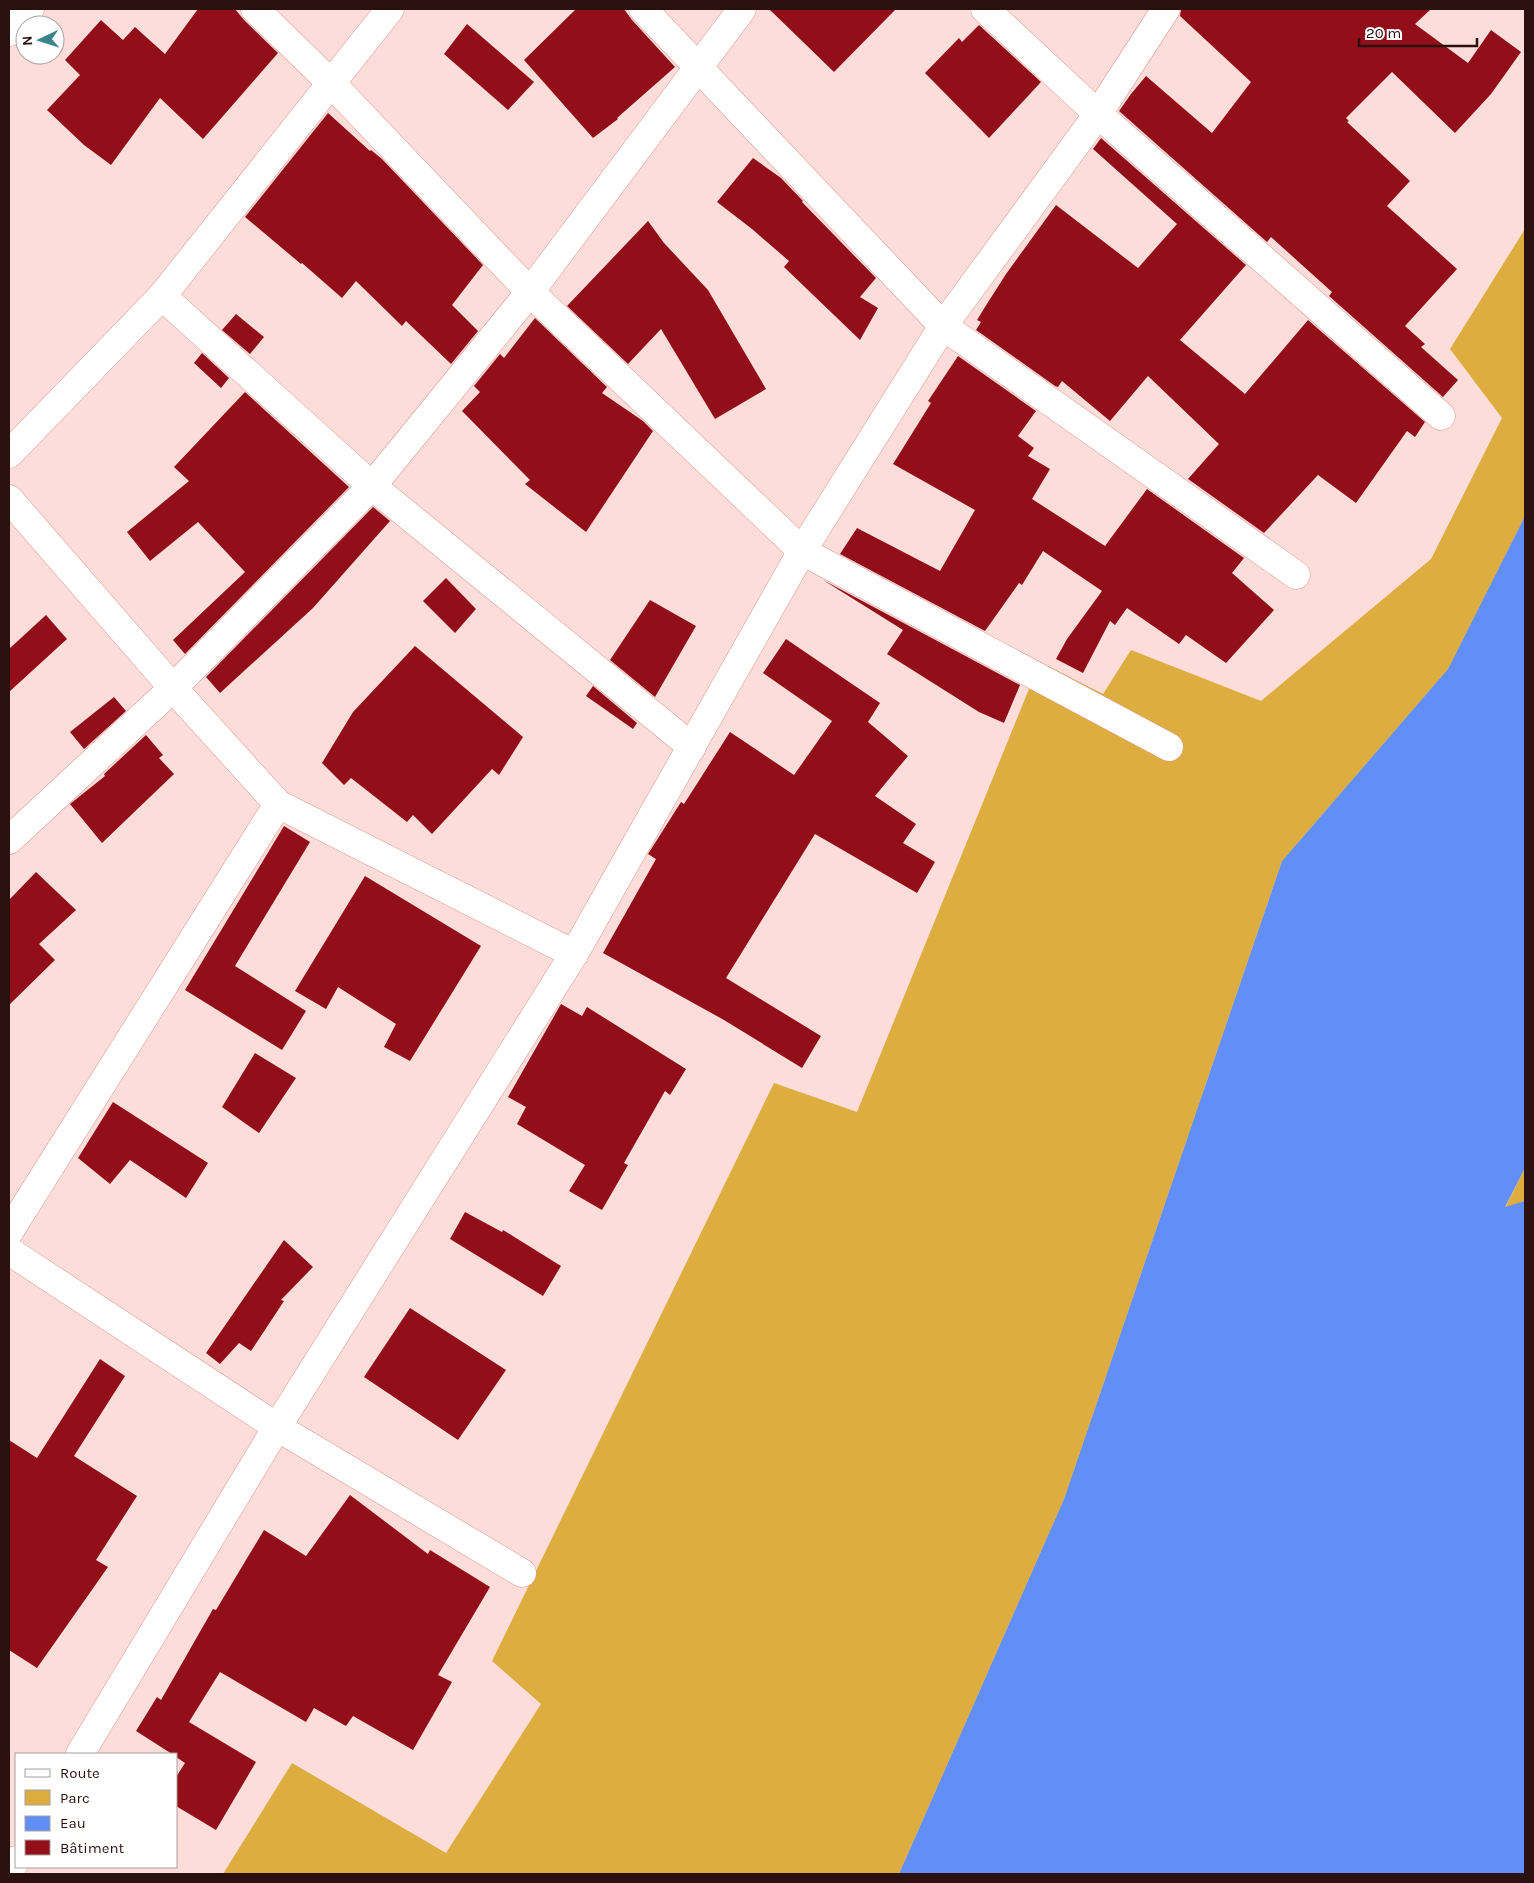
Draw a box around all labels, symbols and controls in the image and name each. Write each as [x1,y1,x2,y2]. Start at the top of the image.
north arrow [15,15,65,65]
scale bar [1359,15,1476,47]
text: 20 m [1366,24,1401,42]
text: N [19,35,36,46]
legend [15,1753,178,1868]
text: Route [60,1764,100,1782]
text: Parc [60,1789,90,1807]
text: Eau [60,1814,86,1832]
text: Bâtiment [60,1839,124,1857]

